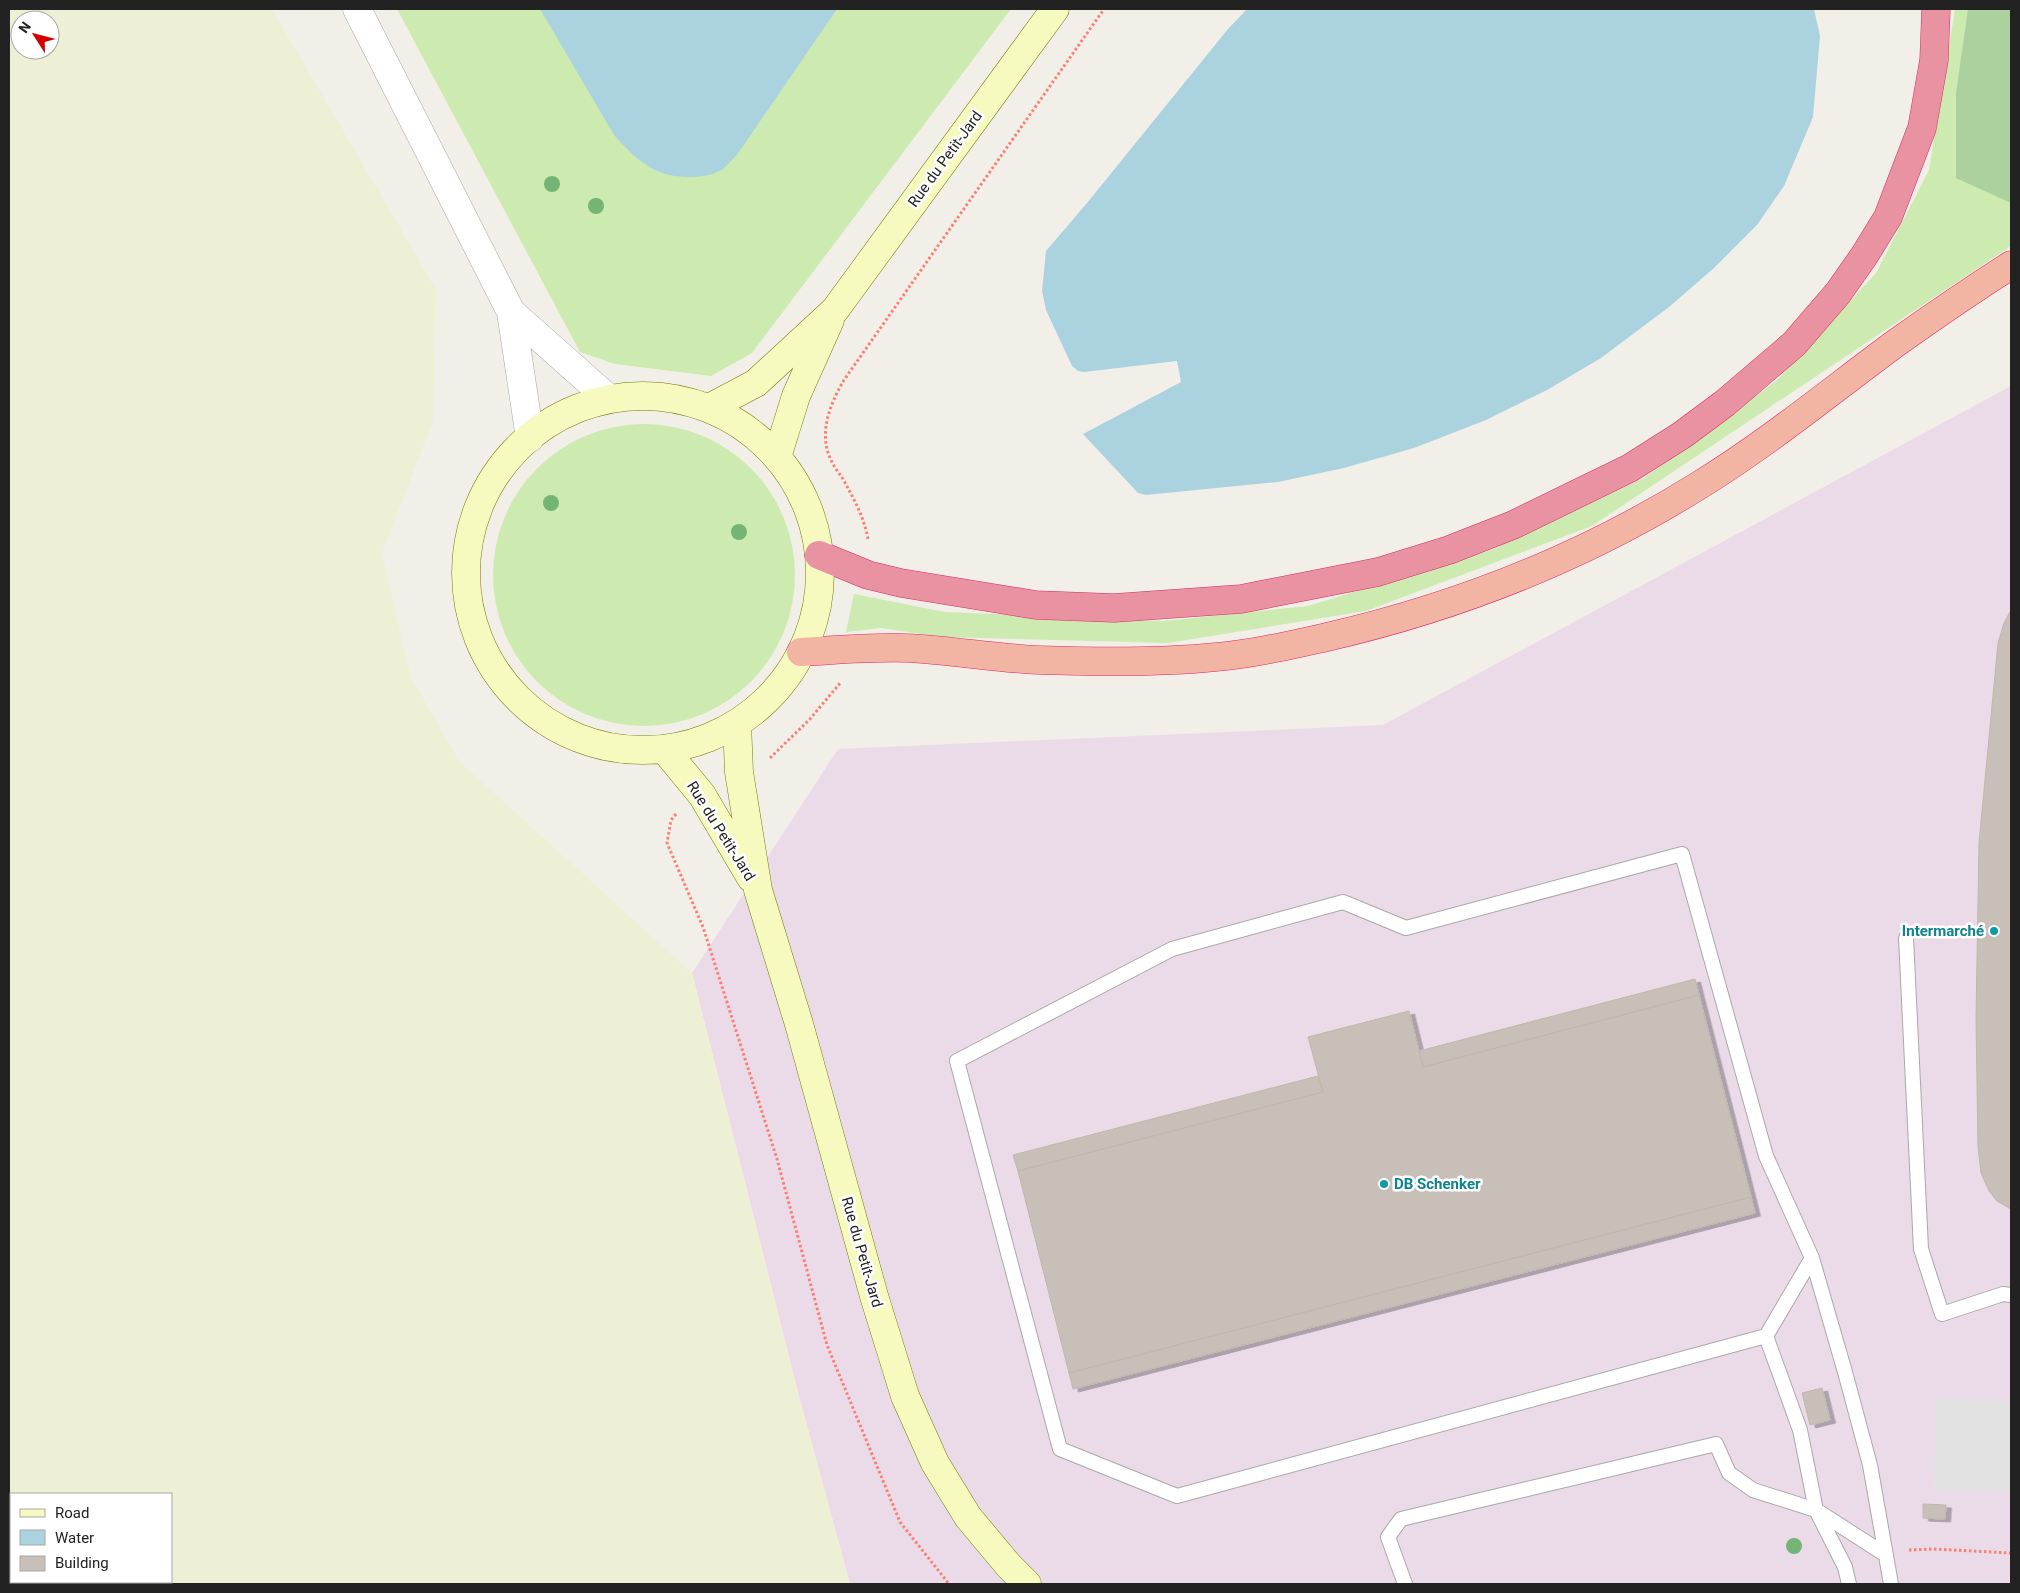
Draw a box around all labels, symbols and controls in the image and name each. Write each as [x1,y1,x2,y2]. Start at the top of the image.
north arrow [10,10,60,60]
text: N [15,19,34,36]
street label: Rue du Petit-Jard [904,107,986,211]
street label: Rue du Petit-Jard [683,778,759,884]
place label: Intermarché [1902,922,1984,940]
marker: Intermarché [1988,925,2000,937]
place label: DB Schenker [1394,1175,1481,1193]
marker: DB Schenker [1378,1178,1390,1190]
street label: Rue du Petit-Jard [838,1195,886,1309]
legend [10,1493,172,1583]
text: Road [55,1504,89,1522]
text: Water [55,1529,94,1547]
text: Building [55,1554,109,1572]

